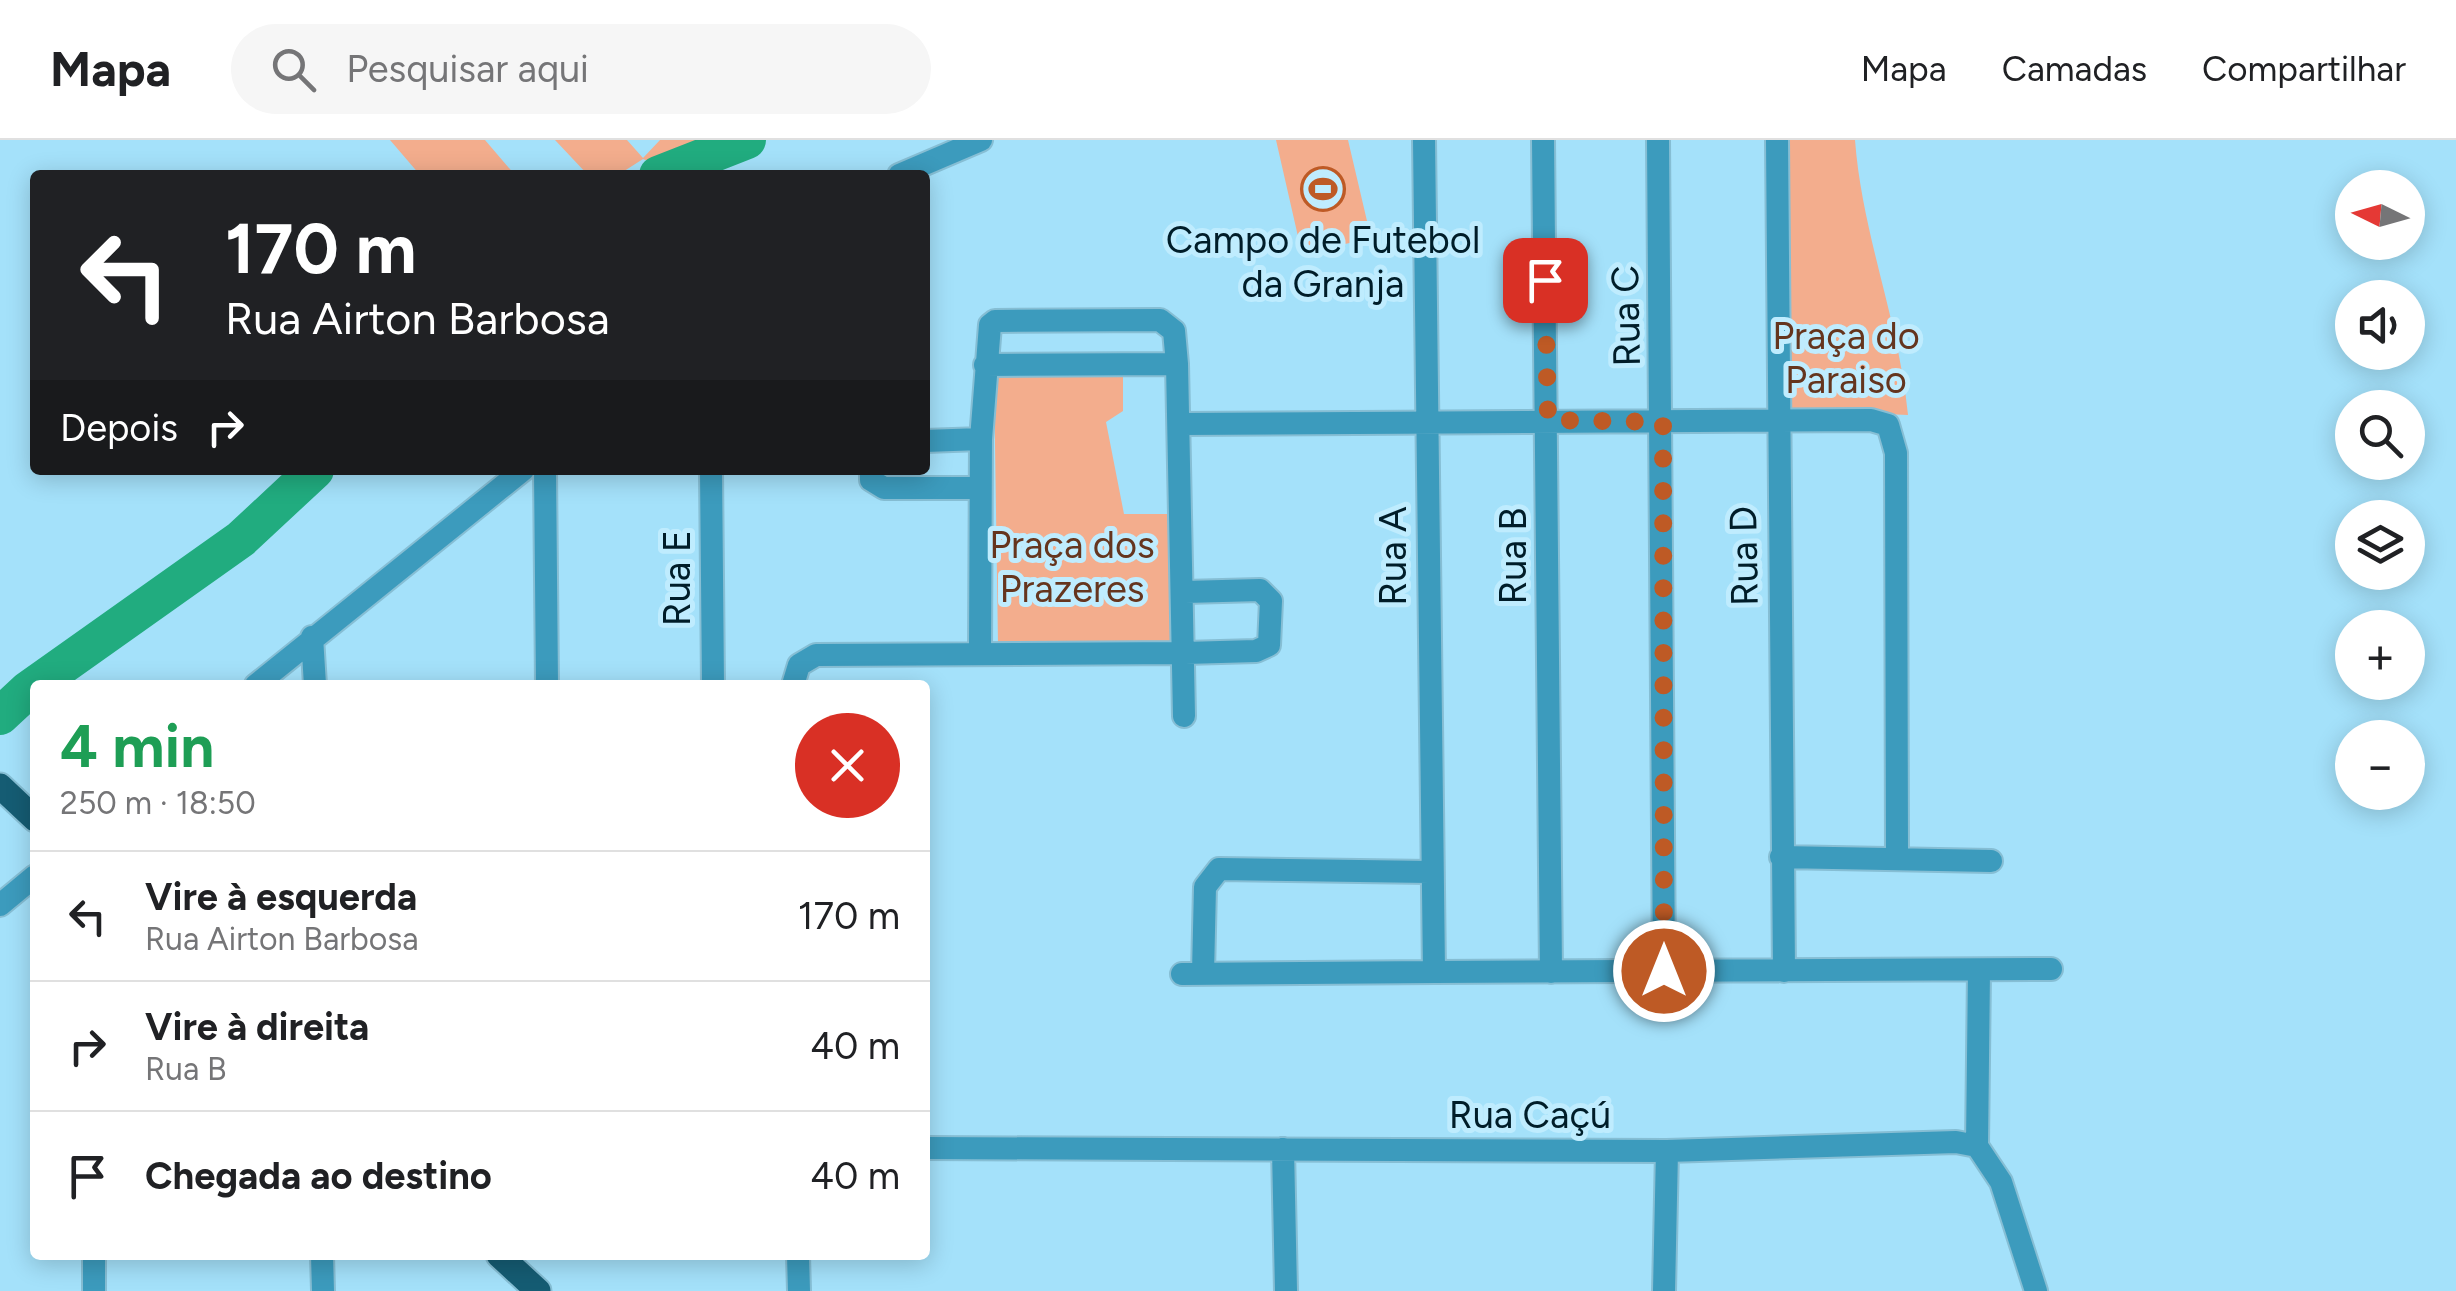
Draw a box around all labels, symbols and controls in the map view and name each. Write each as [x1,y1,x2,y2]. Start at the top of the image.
search box [231,24,931,114]
text: Mapa [50,40,171,98]
icon: search [266,42,321,97]
text: Pesquisar aqui [346,46,589,92]
text: Mapa [1861,48,1947,90]
text: Camadas [2002,48,2147,90]
text: Compartilhar [2202,48,2406,90]
sports icon: Campo de Futebol da Granja [1300,166,1346,212]
north arrow [2335,170,2425,260]
map controls [2335,170,2425,810]
text: 170 m [225,206,417,291]
icon: left [60,210,190,340]
place label: Campo de Futebol da Granja [1166,217,1480,307]
pin [1503,238,1588,323]
icon: arrive [1518,253,1573,308]
street label: Rua C [1602,265,1650,367]
button: sound [2335,280,2425,370]
text: Rua Airton Barbosa [225,291,610,345]
park label: Praça do Paraiso [1772,313,1920,403]
button: search [2335,390,2425,480]
icon: right [198,400,253,455]
text: Depois [60,405,178,451]
button: layers [2335,500,2425,590]
street label: Rua A [1370,506,1416,606]
street label: Rua D [1720,506,1768,606]
street label: Rua B [1490,508,1536,604]
park label: Praça dos Prazeres [989,522,1155,612]
street label: Rua E [654,530,700,626]
button: + [2335,610,2425,700]
text: 4 min [60,710,214,782]
button: close [795,713,900,818]
button: − [2335,720,2425,810]
text: 250 m · 18:50 [60,784,256,822]
text: Vire à esquerda [145,874,417,920]
icon: left [60,889,115,944]
text: 170 m [798,893,900,939]
position arrow [1612,919,1716,1023]
text: Rua Airton Barbosa [145,920,419,958]
text: Vire à direita [145,1004,369,1050]
icon: right [60,1019,115,1074]
text: 40 m [810,1023,900,1069]
text: Rua B [145,1050,227,1088]
street label: Rua Caçú [1449,1092,1611,1138]
icon: arrive [60,1149,115,1204]
text: Chegada ao destino [145,1153,492,1199]
text: 40 m [810,1153,900,1199]

